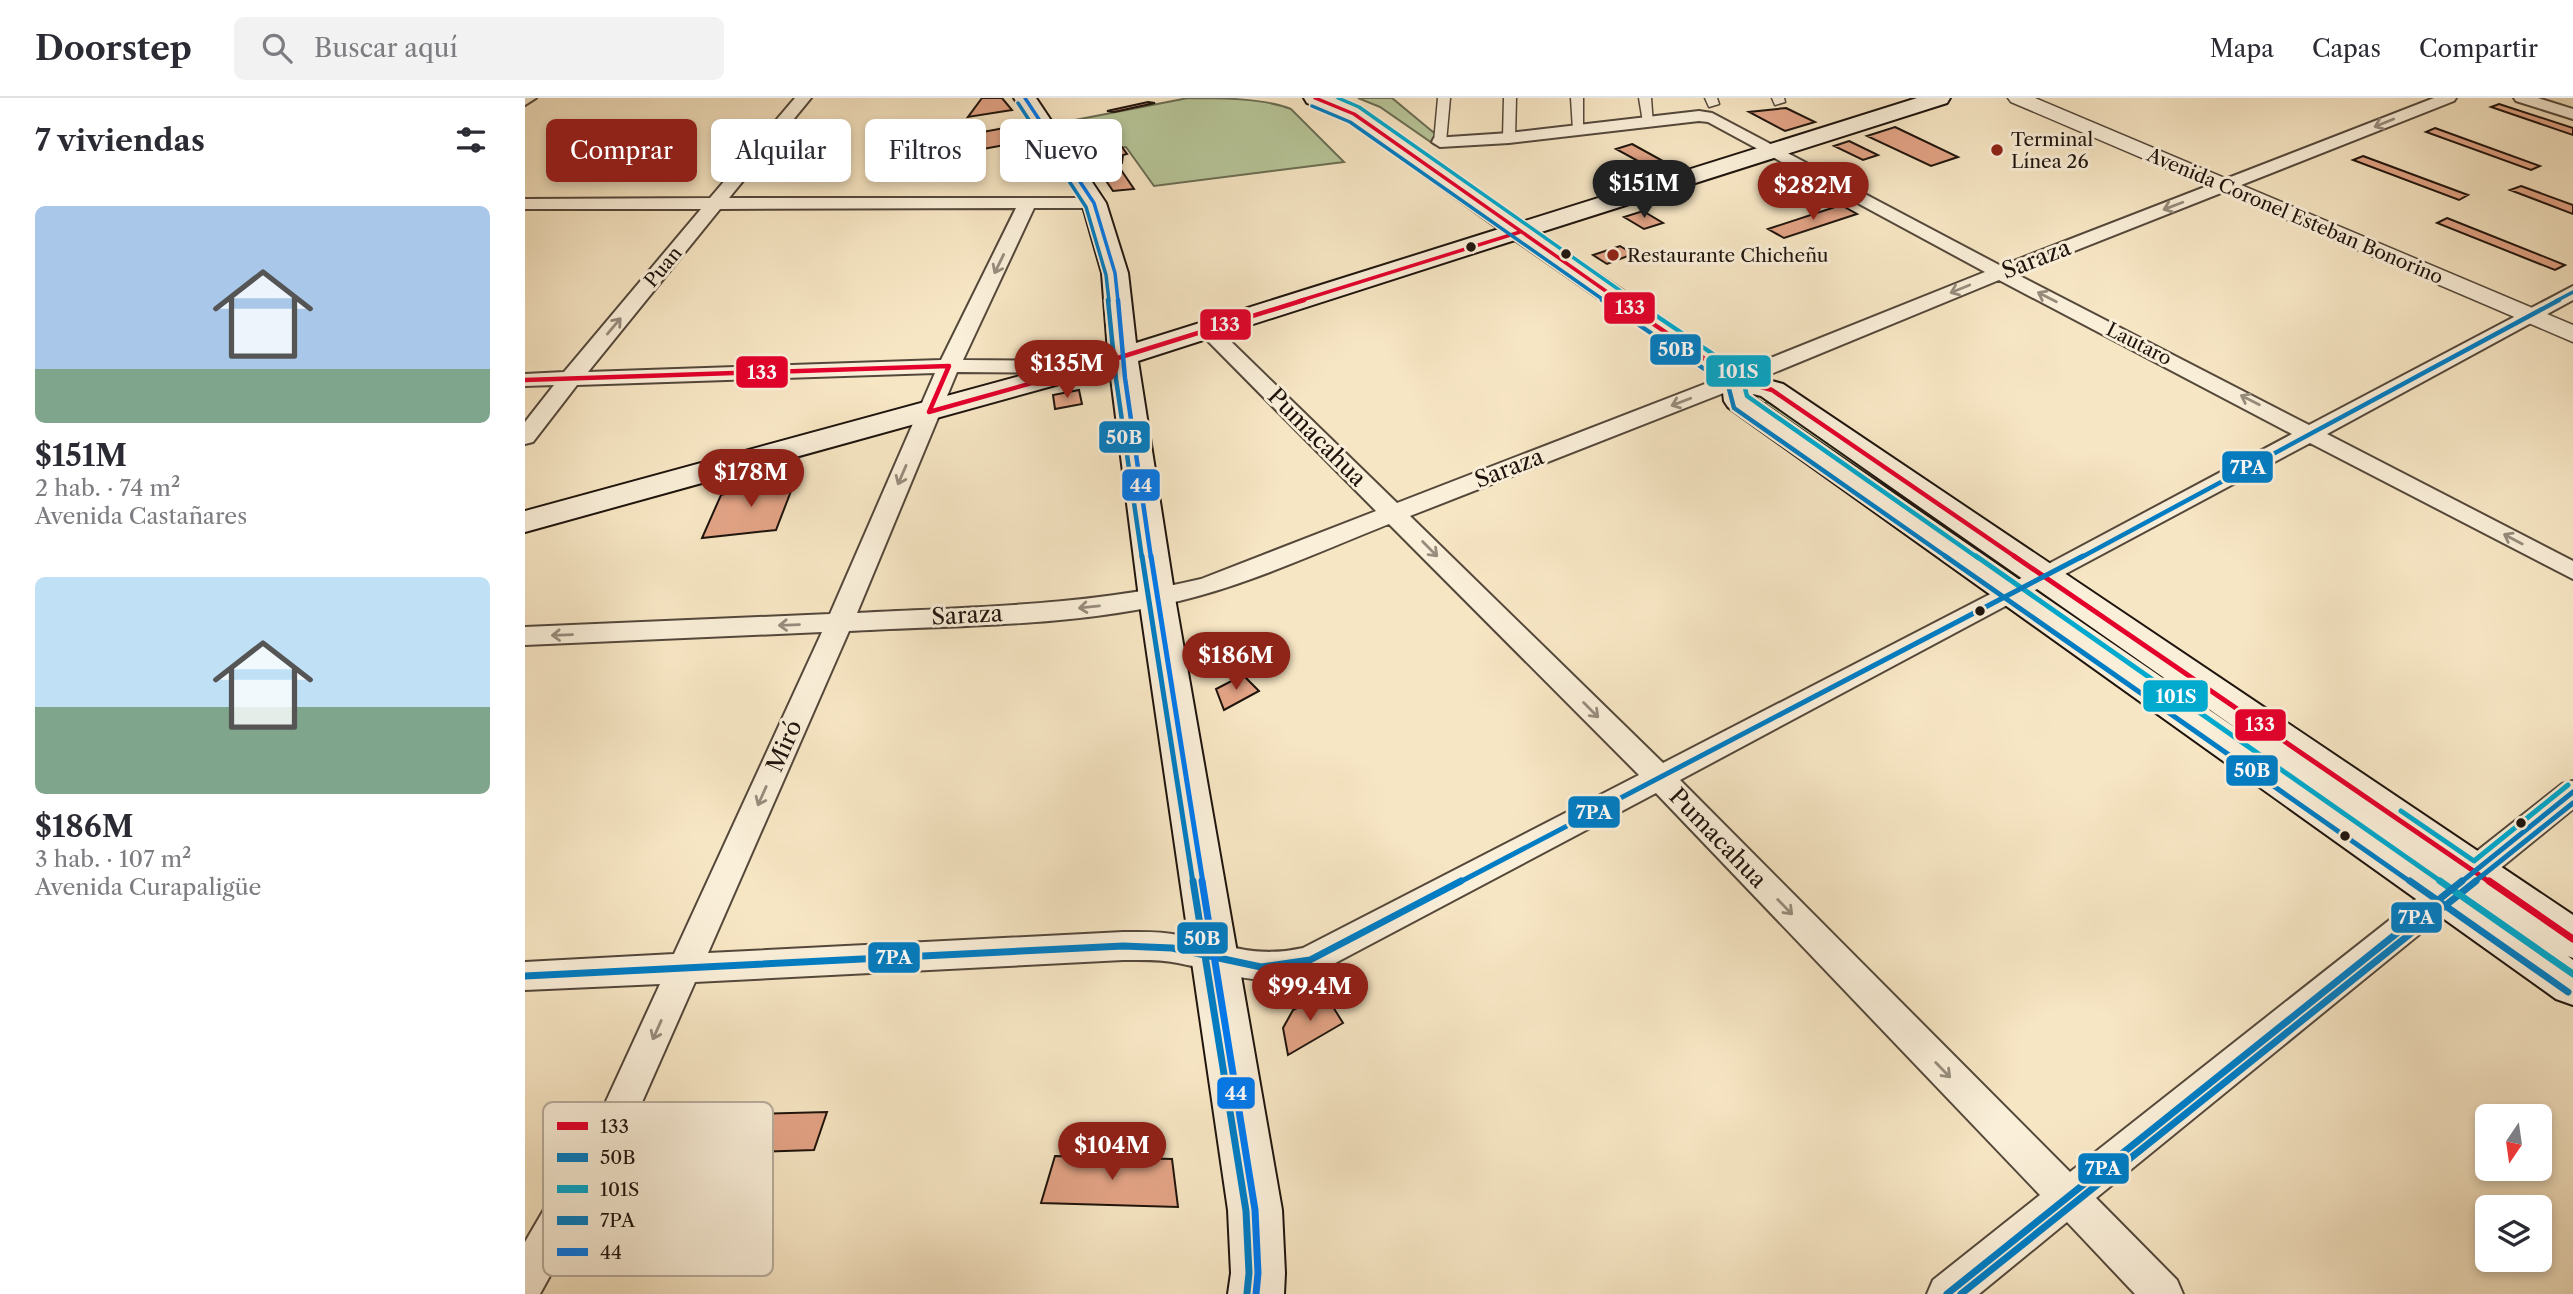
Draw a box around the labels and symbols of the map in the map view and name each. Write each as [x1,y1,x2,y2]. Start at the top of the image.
one-way arrow [2374,118,2396,131]
place label: Terminal Línea 26 [2011,128,2093,173]
marker: Terminal Línea 26 [1989,142,2005,158]
street label: Avenida Coronel Esteban Bonorino [2143,143,2446,289]
pin: $151M [1595,160,1693,220]
pin: $282M [1764,162,1862,222]
one-way arrow [2162,201,2184,214]
street label: Saraza [1998,233,2075,285]
unlabelled marker [1464,240,1478,254]
street label: Puan [639,242,687,292]
place label: Restaurante Chicheñu [1627,244,1829,267]
unlabelled marker [1559,247,1573,261]
marker: Restaurante Chicheñu [1605,247,1621,263]
one-way arrow [991,253,1005,274]
one-way arrow [1950,283,1972,296]
one-way arrow [2037,289,2058,303]
line badge: 133 [1603,291,1656,325]
text: 133 [1615,296,1645,319]
line badge: 133 [1199,308,1252,341]
text: 133 [1210,313,1240,336]
one-way arrow [606,317,622,335]
street label: Lautaro [2102,318,2176,370]
line badge: 50B [1649,333,1702,366]
text: 50B [1658,338,1694,361]
pin: $135M [1018,341,1116,400]
line badge: 101S [1705,354,1772,388]
line badge: 133 [735,355,789,389]
text: 101S [1717,360,1759,383]
text: 133 [747,361,777,384]
street label: Pumacahua [1262,382,1373,493]
one-way arrow [2240,393,2260,407]
one-way arrow [1671,396,1693,409]
line badge: 50B [1098,420,1151,454]
text: 50B [1106,426,1142,449]
street label: Saraza [1471,442,1548,494]
pin: $178M [702,450,800,509]
line badge: 7PA [2221,450,2274,484]
text: 7PA [2230,456,2268,479]
one-way arrow [895,464,908,485]
line badge: 44 [1121,468,1161,502]
text: 44 [1130,474,1152,497]
one-way arrow [2503,532,2524,545]
one-way arrow [1421,541,1438,558]
street label: Saraza [931,599,1004,631]
one-way arrow [1079,601,1101,614]
unlabelled marker [1973,604,1987,618]
one-way arrow [778,619,801,632]
one-way arrow [550,628,573,641]
pin: $186M [1187,632,1285,692]
line badge: 101S [2142,679,2209,713]
text: 101S [2155,685,2197,708]
one-way arrow [1582,701,1599,718]
line badge: 133 [2234,708,2287,742]
text: 133 [2245,713,2275,736]
street label: Miró [760,716,808,776]
line badge: 50B [2225,754,2279,787]
text: 50B [2234,759,2270,782]
street label: Pumacahua [1664,782,1773,894]
one-way arrow [755,785,768,806]
line badge: 7PA [1567,795,1621,829]
text: 7PA [1576,801,1614,824]
unlabelled marker [2514,816,2528,830]
unlabelled marker [2338,829,2352,843]
one-way arrow [1776,898,1793,915]
line badge: 7PA [2390,901,2443,934]
text: 7PA [2398,906,2436,929]
line badge: 50B [1176,921,1229,955]
text: 50B [1184,927,1220,950]
line badge: 7PA [867,941,921,974]
text: 7PA [876,946,914,969]
pin: $99.4M [1253,964,1367,1023]
one-way arrow [650,1019,663,1040]
one-way arrow [1935,1062,1952,1079]
line badge: 44 [1216,1076,1256,1110]
text: 44 [1225,1082,1247,1105]
legend [543,1102,773,1276]
north arrow [2475,1104,2551,1181]
text: 133 [600,1115,629,1138]
pin: $104M [1063,1122,1161,1182]
text: 50B [600,1146,636,1169]
line badge: 7PA [2077,1152,2130,1185]
text: 7PA [2085,1157,2123,1180]
text: 101S [600,1178,639,1201]
text: 7PA [600,1209,636,1232]
text: 44 [600,1241,622,1264]

